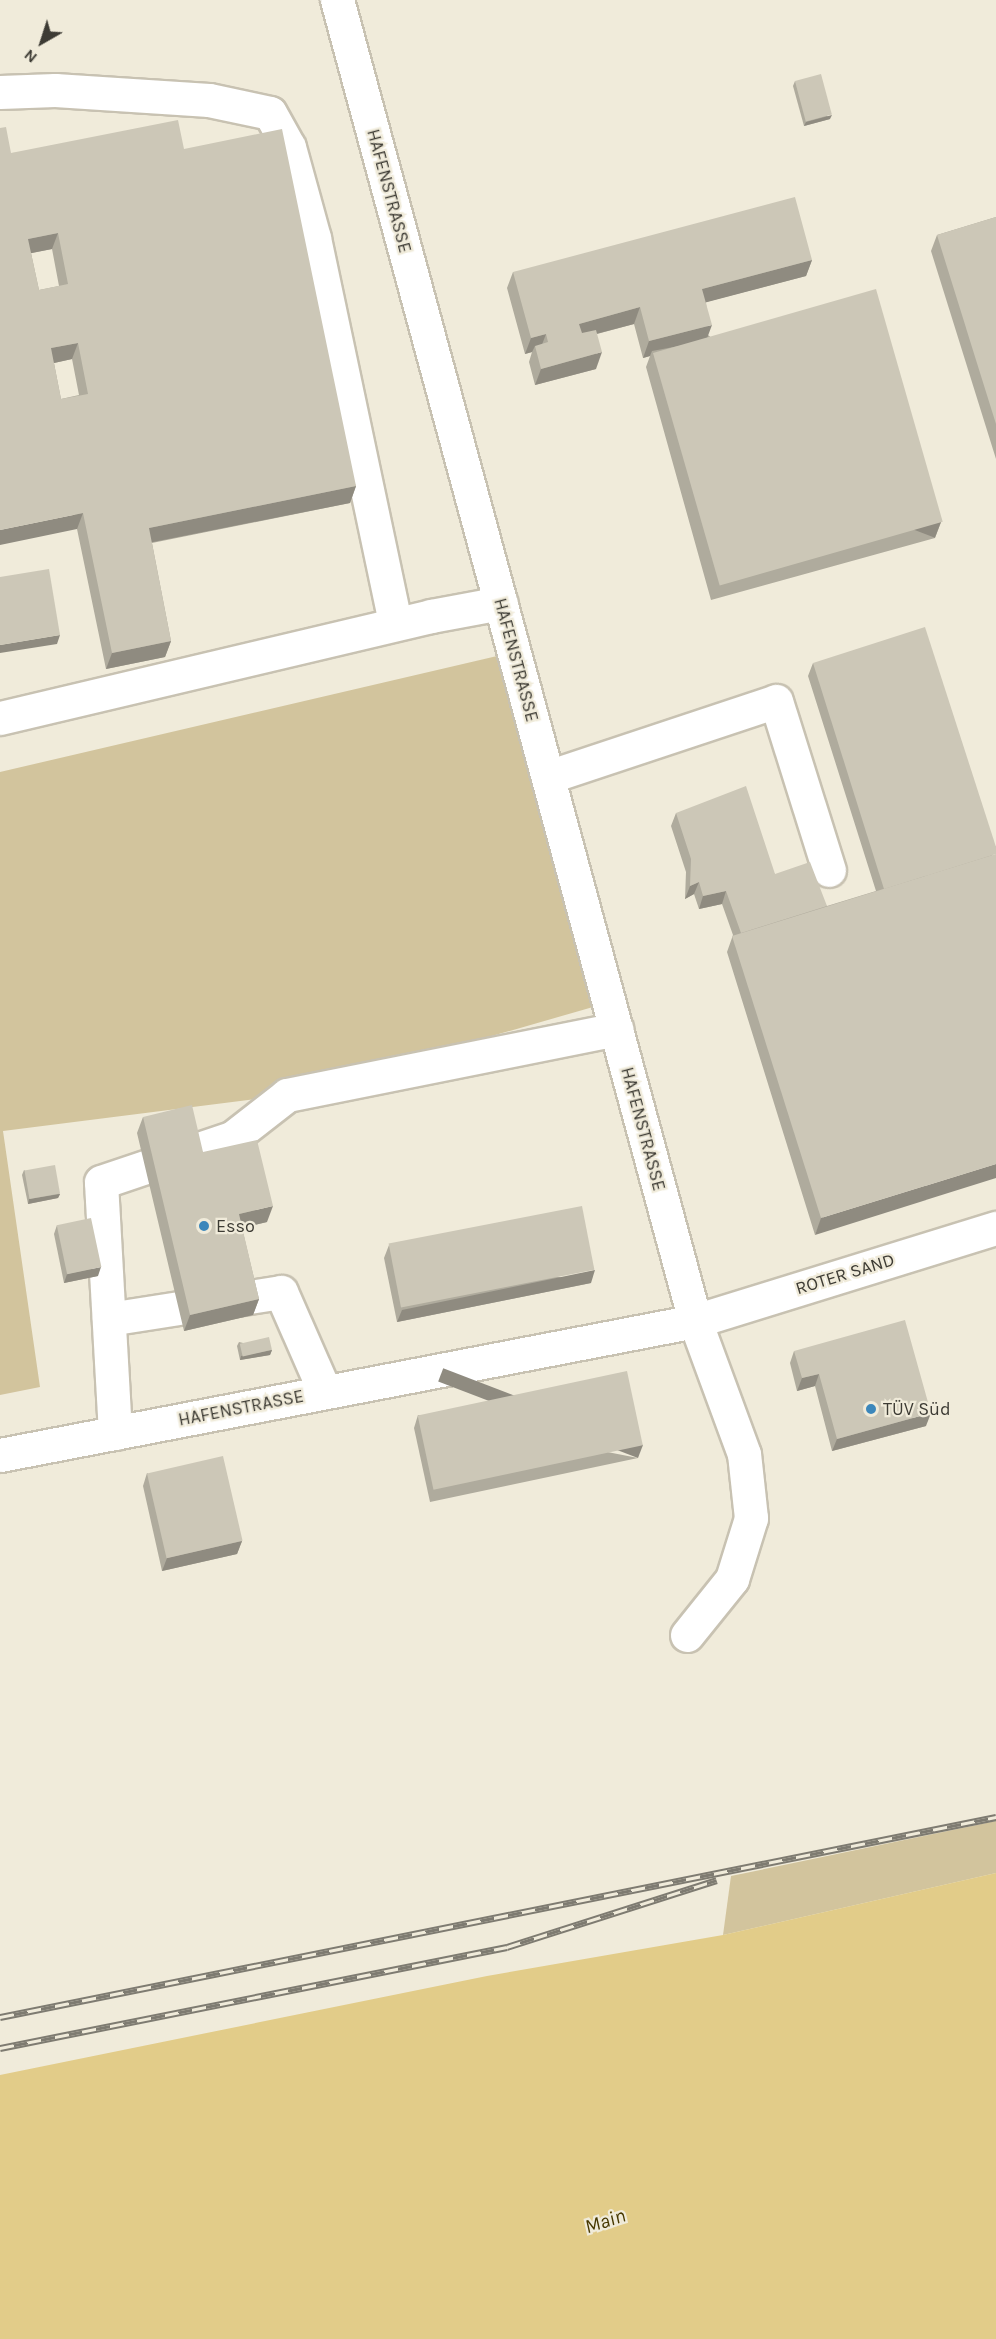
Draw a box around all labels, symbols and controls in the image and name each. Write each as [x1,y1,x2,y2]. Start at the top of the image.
north arrow [12,12,72,72]
text: N [20,45,41,67]
street label: HAFENSTRASSE [362,127,416,255]
street label: HAFENSTRASSE [489,596,543,724]
street label: HAFENSTRASSE [616,1065,670,1193]
place label: Esso [216,1215,255,1237]
marker: Esso [197,1219,211,1233]
street label: ROTER SAND [793,1249,897,1299]
street label: HAFENSTRASSE [176,1385,306,1431]
place label: TÜV Süd [883,1398,951,1420]
marker: TÜV Süd [864,1402,878,1416]
water label: Main [582,2203,628,2239]

